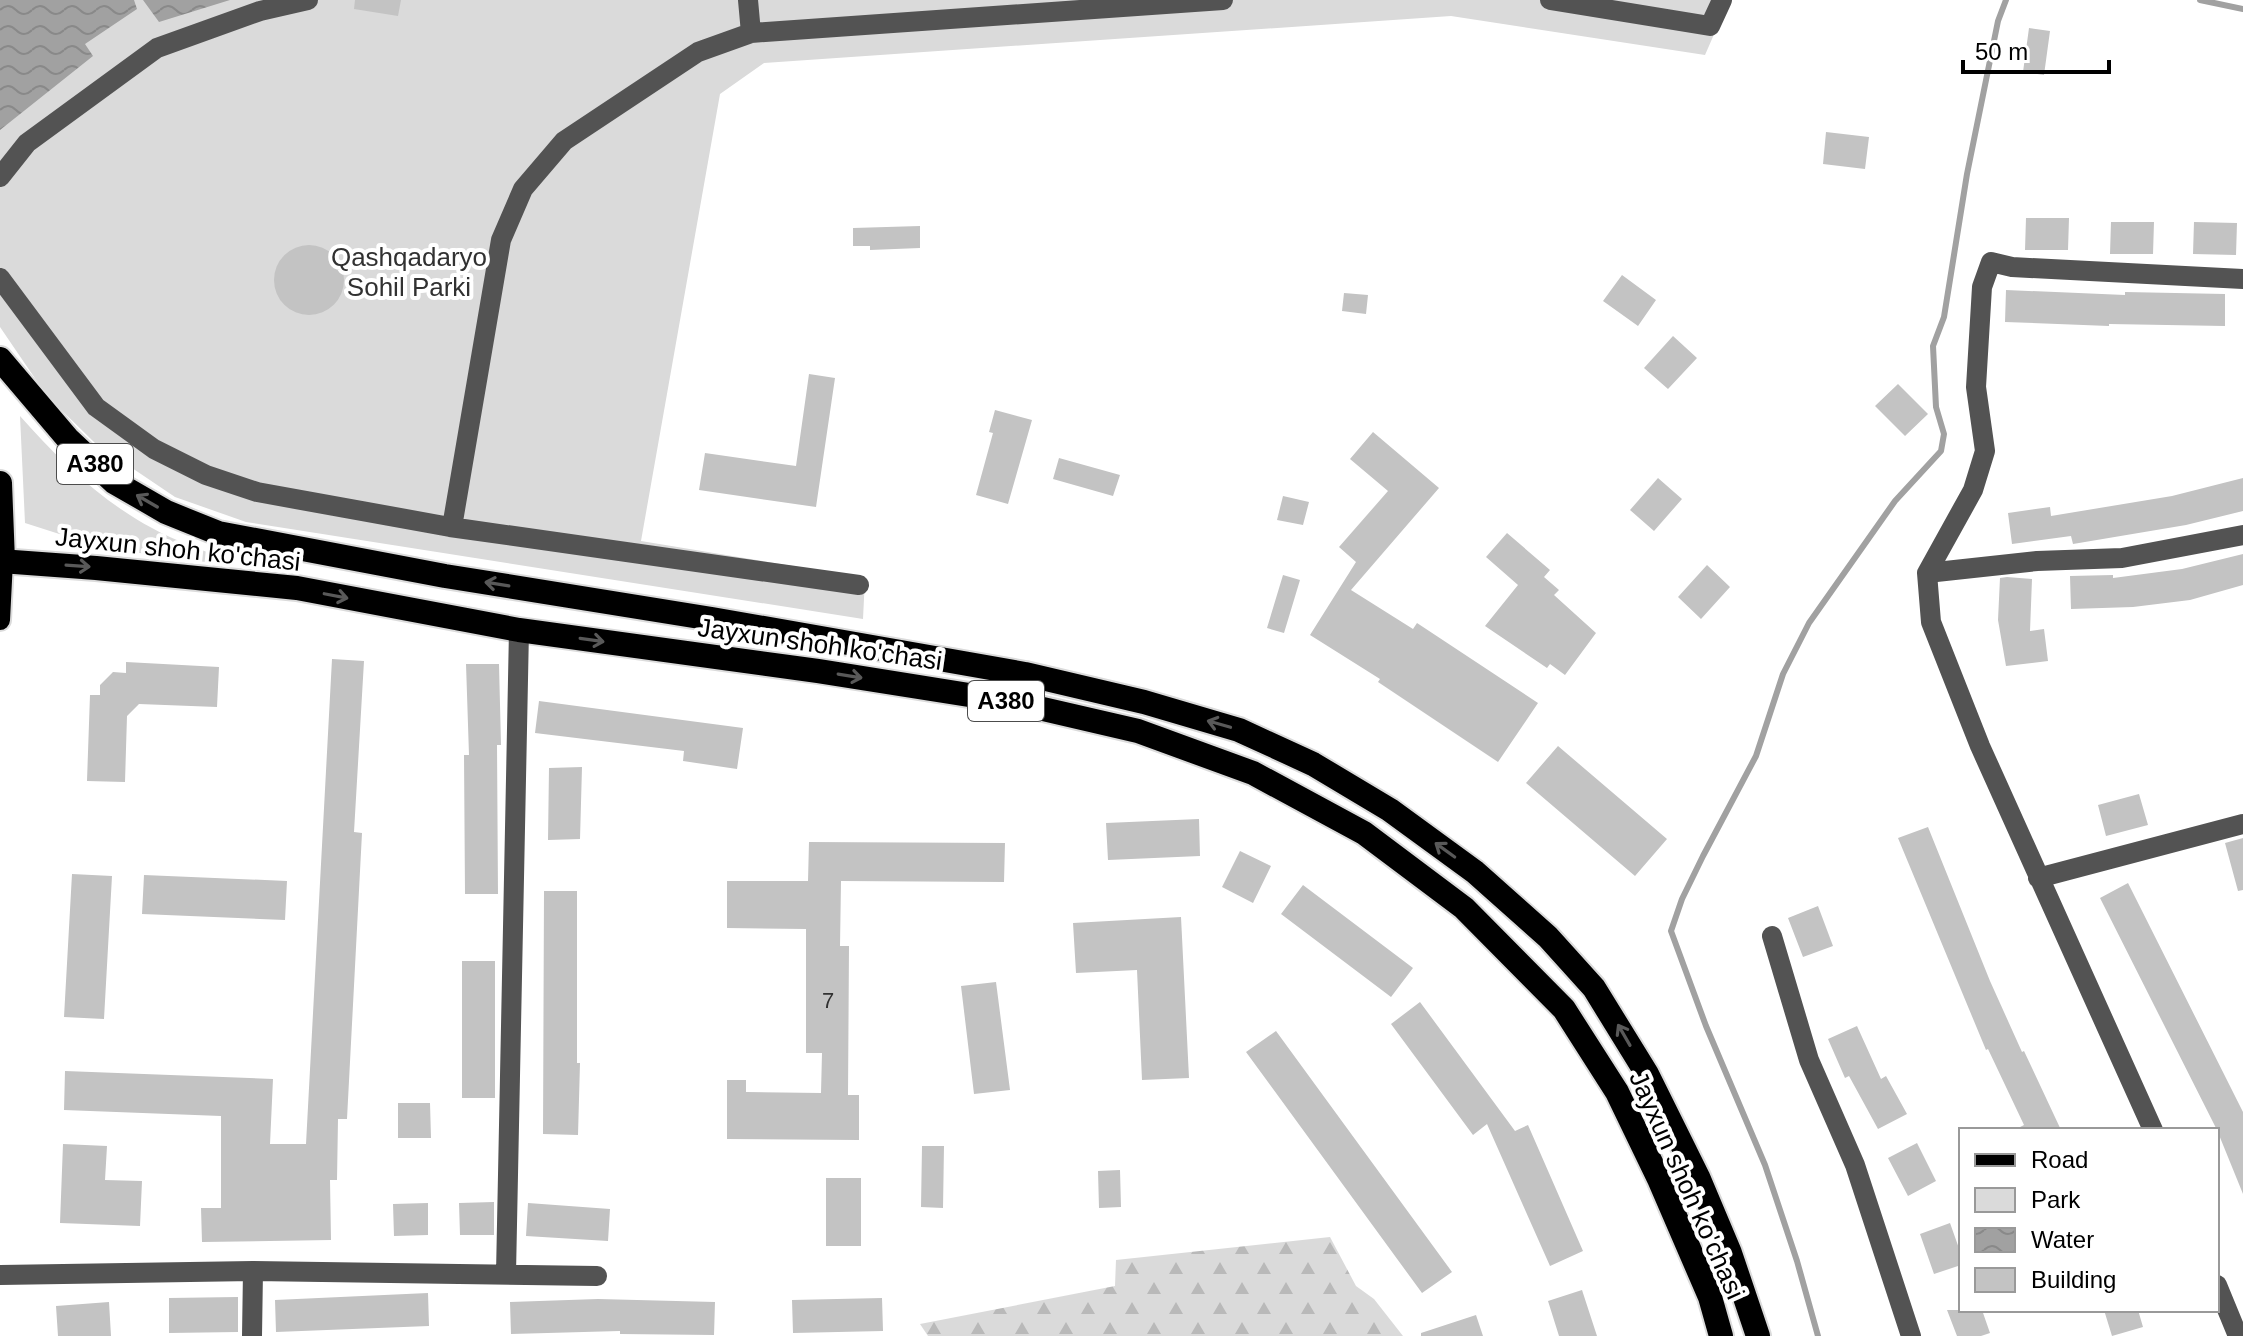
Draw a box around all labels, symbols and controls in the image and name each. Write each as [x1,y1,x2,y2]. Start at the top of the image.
scale bar [1963,24,2109,74]
text: 50 m [1975,38,2028,65]
park label: Qashqadaryo Sohil Parki [331,242,487,302]
road number: A380 [57,444,133,484]
one-way arrow [136,493,159,509]
street label: Jayxun shoh ko'chasi [54,521,302,577]
one-way arrow [64,559,91,574]
one-way arrow [485,576,510,591]
one-way arrow [323,589,348,604]
street label: Jayxun shoh ko'chasi [696,612,944,676]
one-way arrow [579,633,604,648]
one-way arrow [836,669,862,684]
road number: A380 [968,681,1044,721]
one-way arrow [1206,716,1232,731]
one-way arrow [1435,842,1456,859]
house number: 7 [822,988,834,1013]
one-way arrow [1616,1024,1632,1047]
street label: Jayxun shoh ko'chasi [1623,1066,1751,1304]
legend [1959,1128,2219,1312]
text: Road [2031,1146,2088,1173]
text: Park [2031,1186,2081,1213]
text: Water [2031,1226,2094,1253]
text: Building [2031,1266,2116,1293]

